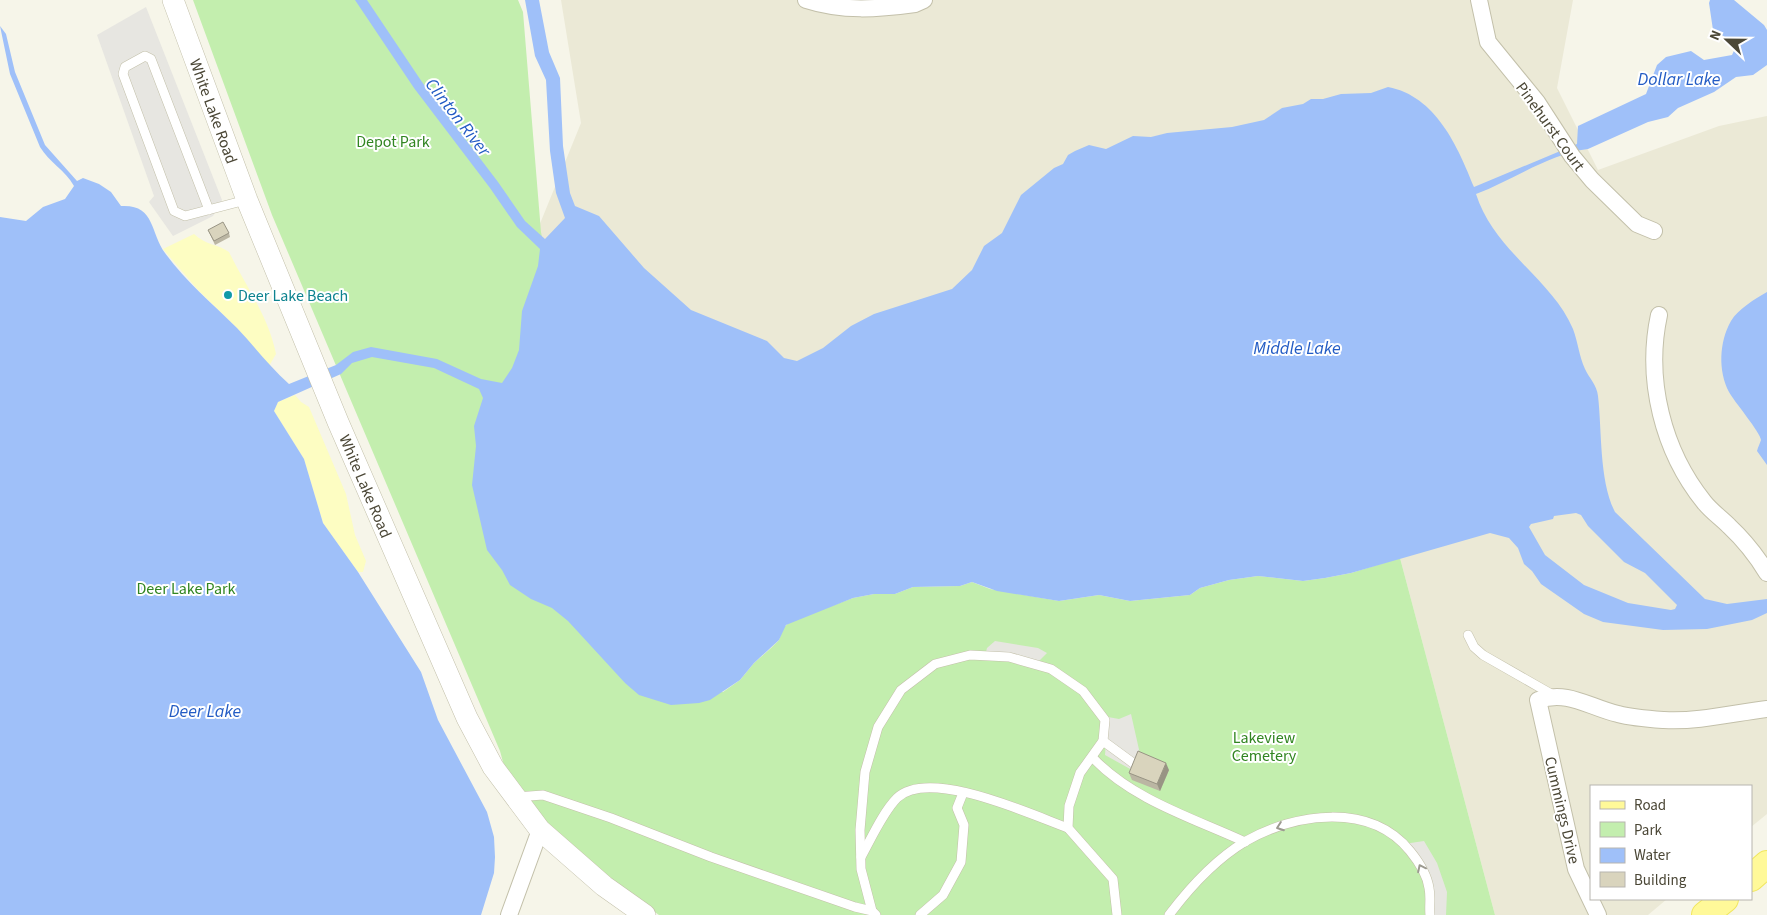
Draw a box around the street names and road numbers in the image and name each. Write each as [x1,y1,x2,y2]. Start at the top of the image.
street label: White Lake Road [184,56,242,167]
street label: Pinehurst Court [1510,78,1590,176]
street label: White Lake Road [333,431,397,542]
street label: Cummings Drive [1539,754,1585,866]

